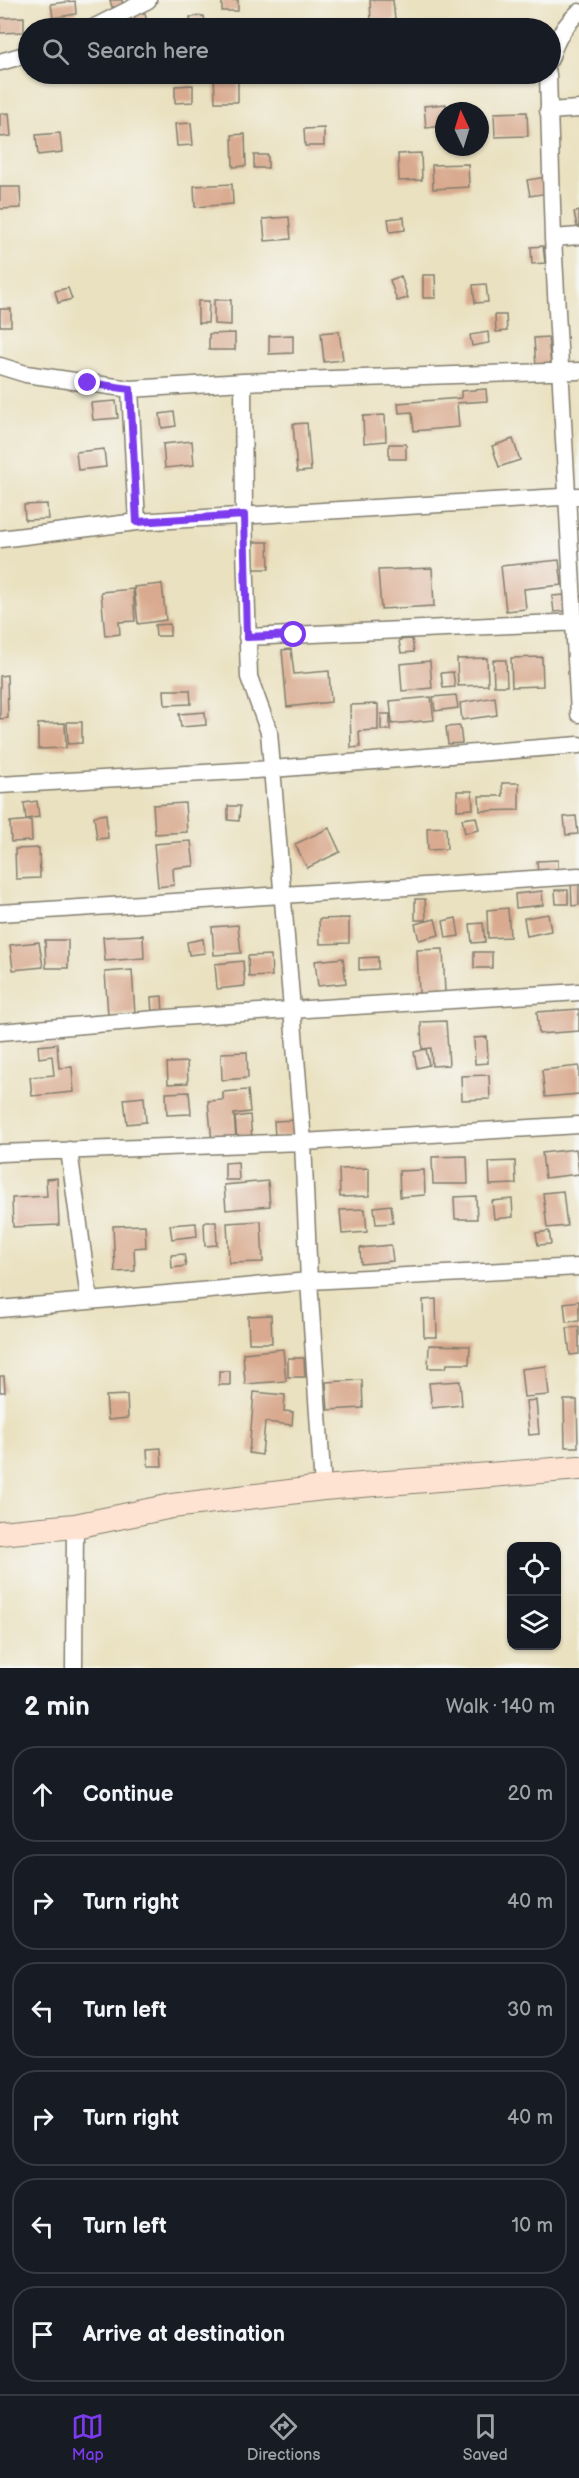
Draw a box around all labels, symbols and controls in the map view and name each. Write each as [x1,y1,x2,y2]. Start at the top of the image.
search box [18,18,561,84]
icon: search [39,35,72,68]
text: Search here [87,38,209,65]
north arrow [435,102,489,156]
route end [74,369,100,395]
route start [280,621,306,647]
map controls [507,1542,561,1650]
button: locate [507,1542,561,1596]
button: layers [507,1596,561,1650]
text: 2 min [24,1692,90,1723]
text: Walk · 140 m [446,1695,555,1719]
icon: ahead [26,1778,59,1811]
text: Continue [83,1781,173,1808]
text: 20 m [508,1782,553,1806]
icon: right [26,1886,59,1919]
text: Turn right [83,1889,179,1916]
text: 40 m [507,1890,553,1914]
icon: left [26,1994,59,2027]
text: Turn left [83,1997,167,2024]
text: 30 m [507,1998,553,2022]
icon: right [26,2102,59,2135]
text: Turn right [83,2105,179,2132]
text: 40 m [507,2106,553,2130]
icon: left [26,2210,59,2243]
text: Turn left [83,2213,167,2240]
text: 10 m [512,2214,553,2238]
icon: arrive [26,2318,59,2351]
text: Arrive at destination [83,2321,285,2348]
tab: Map [71,2410,104,2465]
tab: Directions [247,2410,320,2465]
tab: Saved [463,2410,508,2465]

